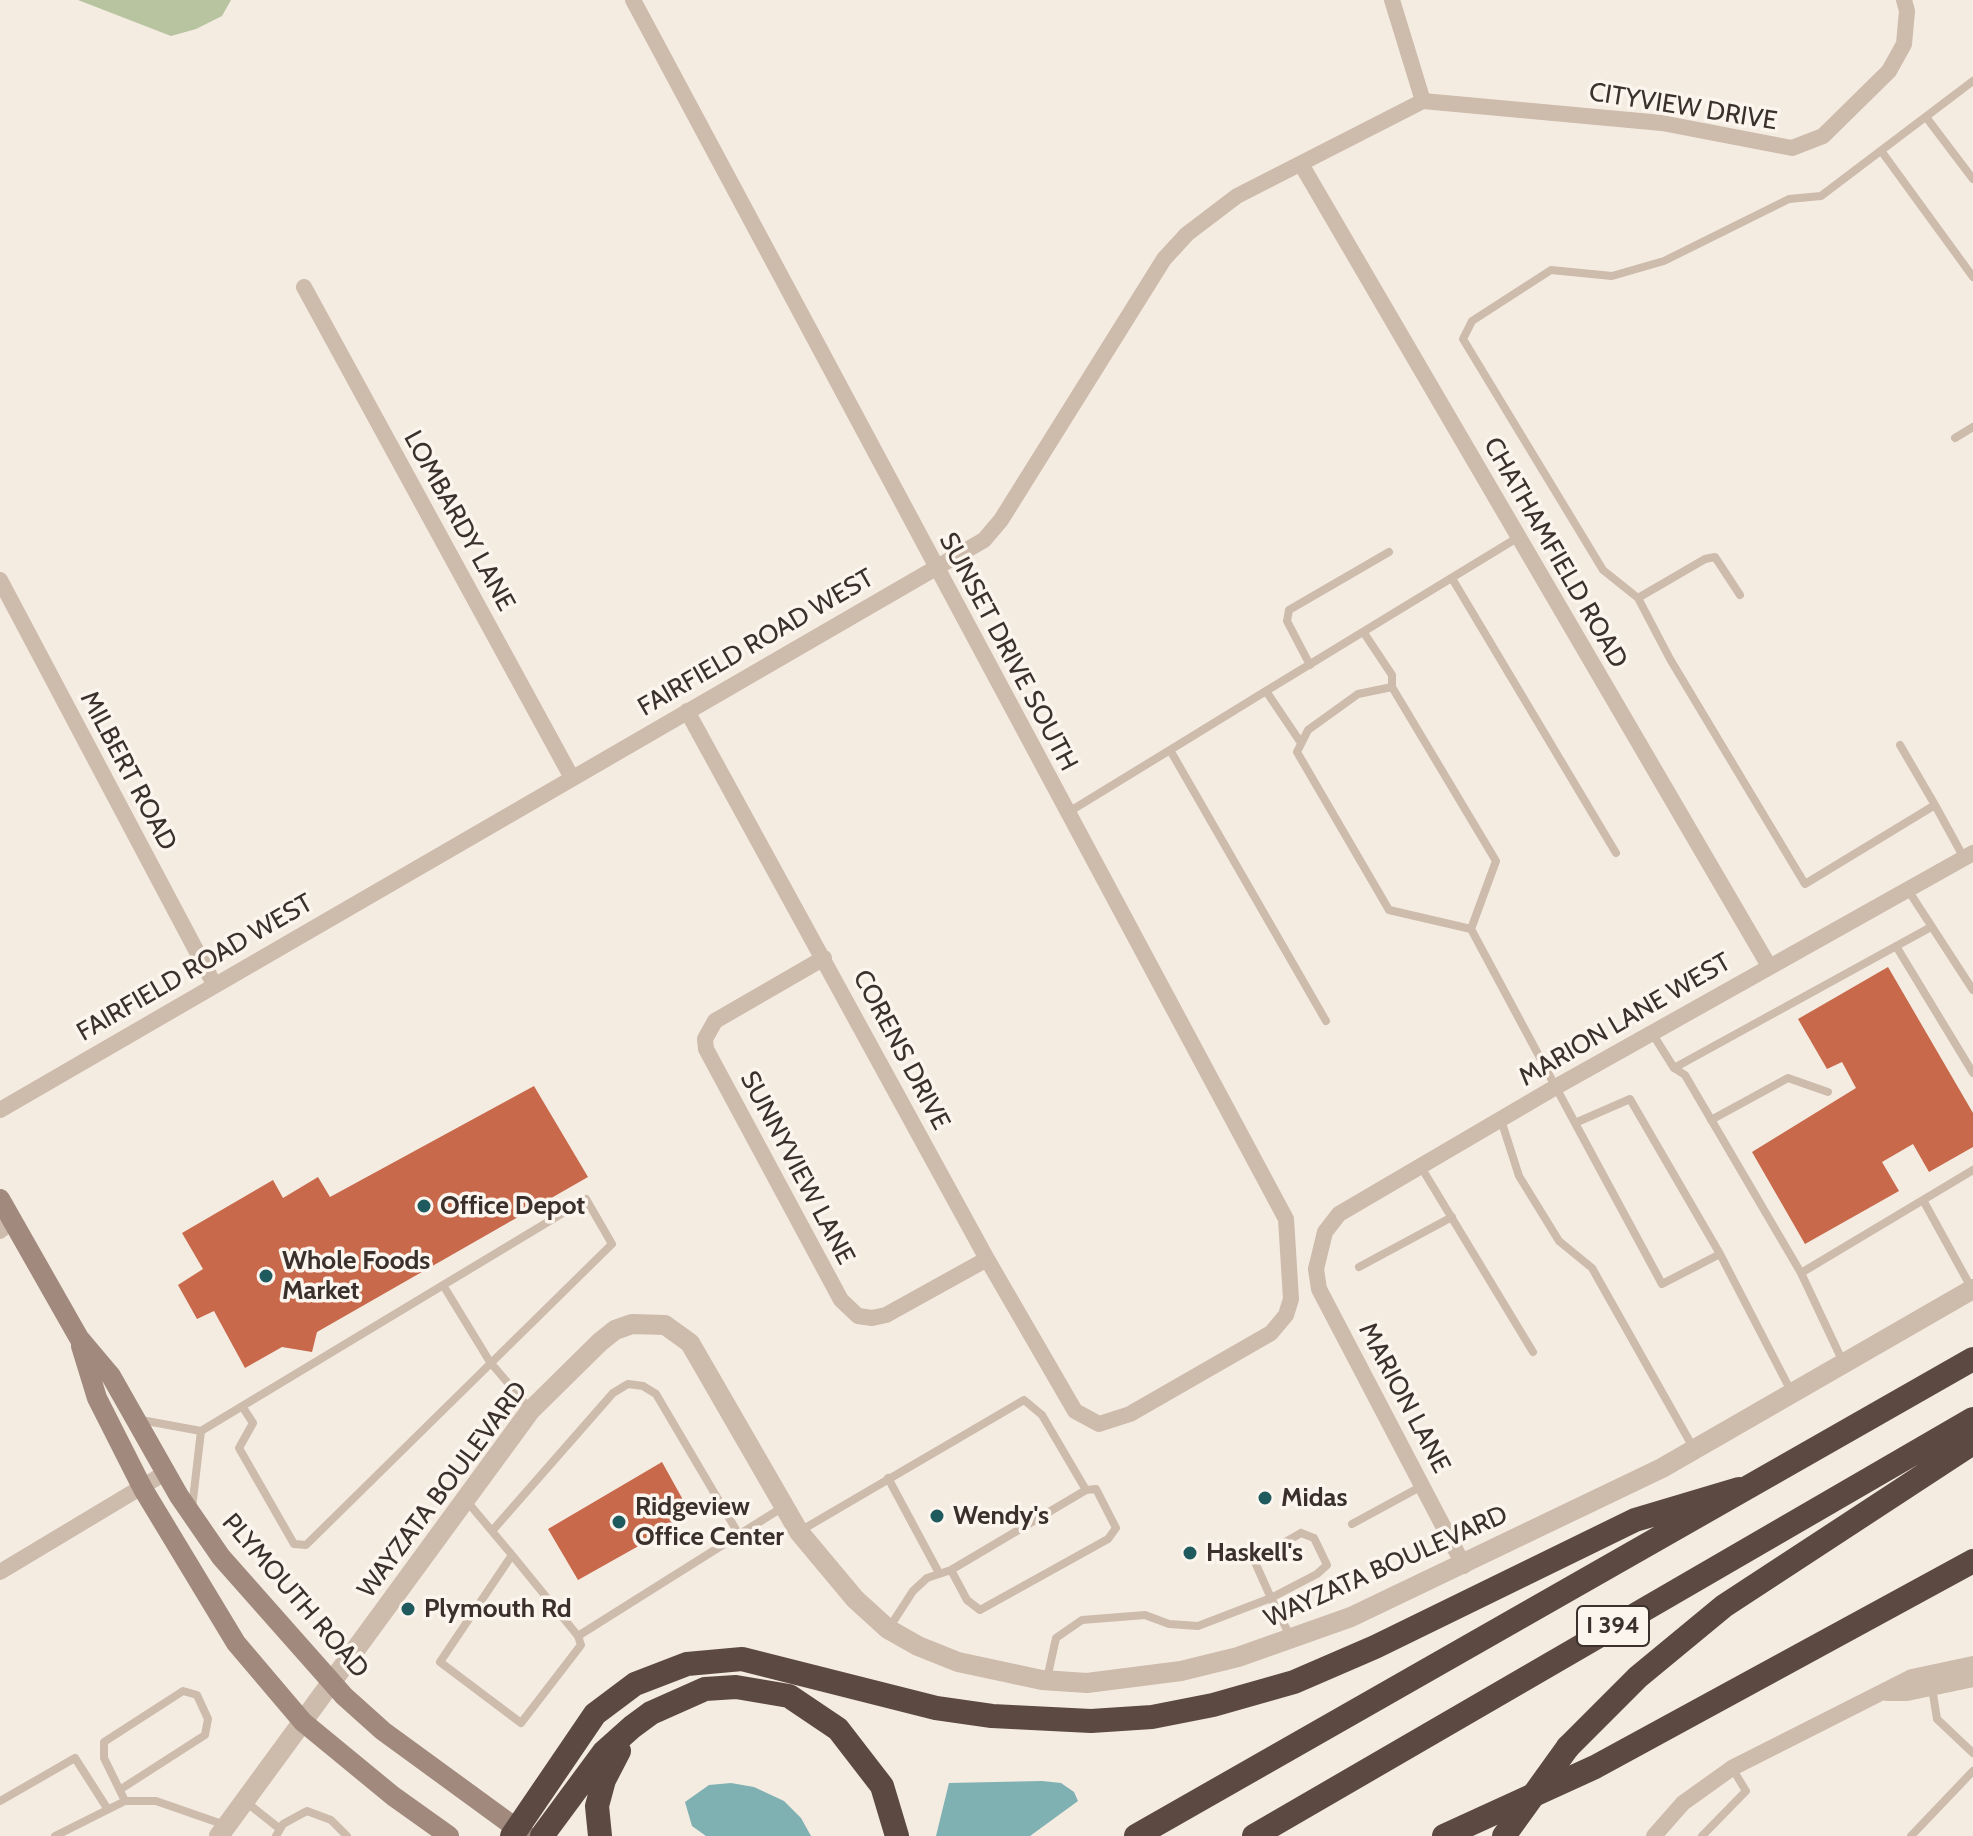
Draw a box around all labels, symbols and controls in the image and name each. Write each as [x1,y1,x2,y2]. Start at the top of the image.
street label: CITYVIEW DRIVE [1587,77,1779,137]
street label: LOMBARDY LANE [397,426,521,616]
street label: CHATHAMFIELD ROAD [1476,432,1634,674]
street label: SUNSET DRIVE SOUTH [932,528,1084,776]
street label: FAIRFIELD ROAD WEST [633,563,879,723]
street label: MILBERT ROAD [73,686,183,856]
street label: FAIRFIELD ROAD WEST [72,888,318,1048]
street label: MARION LANE WEST [1514,947,1736,1093]
street label: CORENS DRIVE [846,965,956,1135]
street label: SUNNYVIEW LANE [733,1066,861,1270]
place label: Office Depot [440,1190,585,1222]
marker: Office Depot [415,1197,433,1215]
place label: Whole Foods Market [282,1245,430,1306]
marker: Whole Foods Market [257,1267,275,1285]
street label: MARION LANE [1351,1318,1457,1478]
street label: WAYZATA BOULEVARD [351,1376,535,1604]
place label: Midas [1281,1482,1347,1514]
marker: Midas [1256,1489,1274,1507]
place label: Ridgeview Office Center [635,1491,784,1552]
street label: WAYZATA BOULEVARD [1260,1499,1512,1635]
place label: Wendy's [953,1500,1049,1532]
street label: PLYMOUTH ROAD [215,1507,375,1685]
marker: Wendy's [928,1507,946,1525]
marker: Ridgeview Office Center [610,1513,628,1531]
place label: Haskell's [1206,1537,1303,1569]
marker: Haskell's [1181,1544,1199,1562]
place label: Plymouth Rd [424,1593,572,1625]
marker: Plymouth Rd [399,1600,417,1618]
road number: I 394 [1577,1606,1649,1646]

